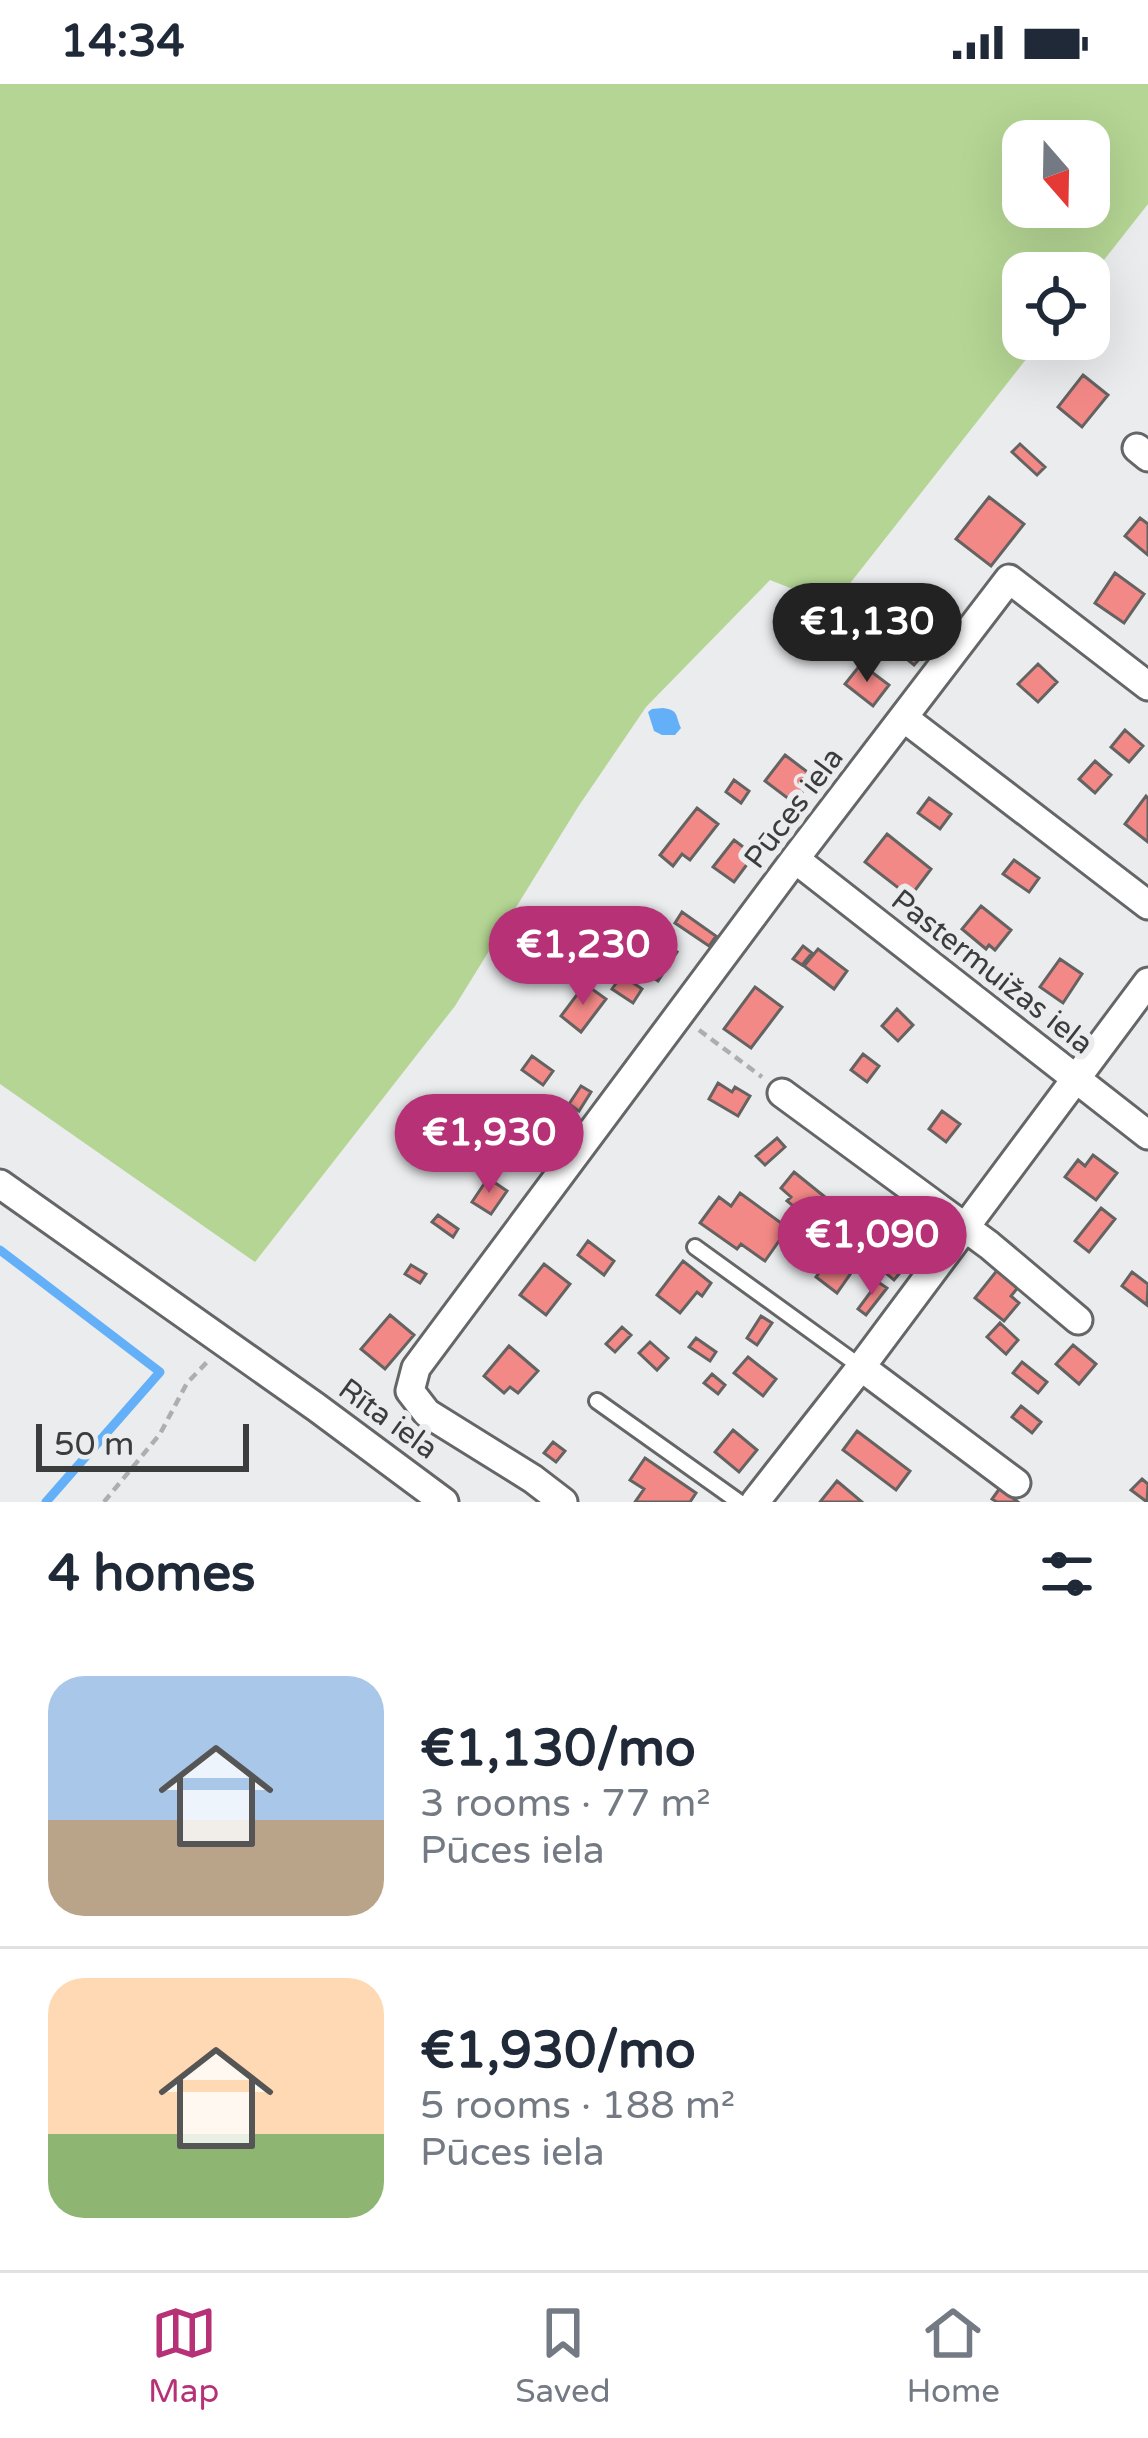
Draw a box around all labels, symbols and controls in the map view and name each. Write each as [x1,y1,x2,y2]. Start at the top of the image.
text: 14:34 [60,15,185,69]
north arrow [1002,120,1110,228]
map controls [1002,120,1110,360]
button: locate [1002,252,1110,360]
pin: €1,130 [769,583,965,685]
text: €1,130 [800,598,934,645]
street label: Pūces iela [736,740,852,876]
street label: Pastermuižas iela [884,882,1100,1062]
pin: €1,230 [485,906,681,1008]
text: €1,230 [516,921,650,968]
pin: €1,930 [391,1094,587,1196]
text: €1,930 [422,1109,556,1156]
pin: €1,090 [774,1196,970,1298]
text: €1,090 [805,1211,939,1258]
street label: Rīta iela [331,1371,445,1467]
scale bar [36,1418,249,1471]
text: 50 m [54,1425,134,1464]
icon: filters [1034,1541,1100,1607]
text: 4 homes [48,1543,256,1605]
text: €1,130/mo [420,1718,696,1780]
icon: home [144,1724,288,1868]
text: 3 rooms · 77 m² [420,1780,711,1827]
text: Pūces iela [420,1827,605,1874]
text: €1,930/mo [420,2020,696,2082]
icon: home [144,2026,288,2170]
text: 5 rooms · 188 m² [420,2082,735,2129]
text: Pūces iela [420,2129,605,2176]
tab: Map [148,2300,219,2411]
tab: Saved [515,2300,611,2411]
tab: Home [907,2300,1000,2411]

